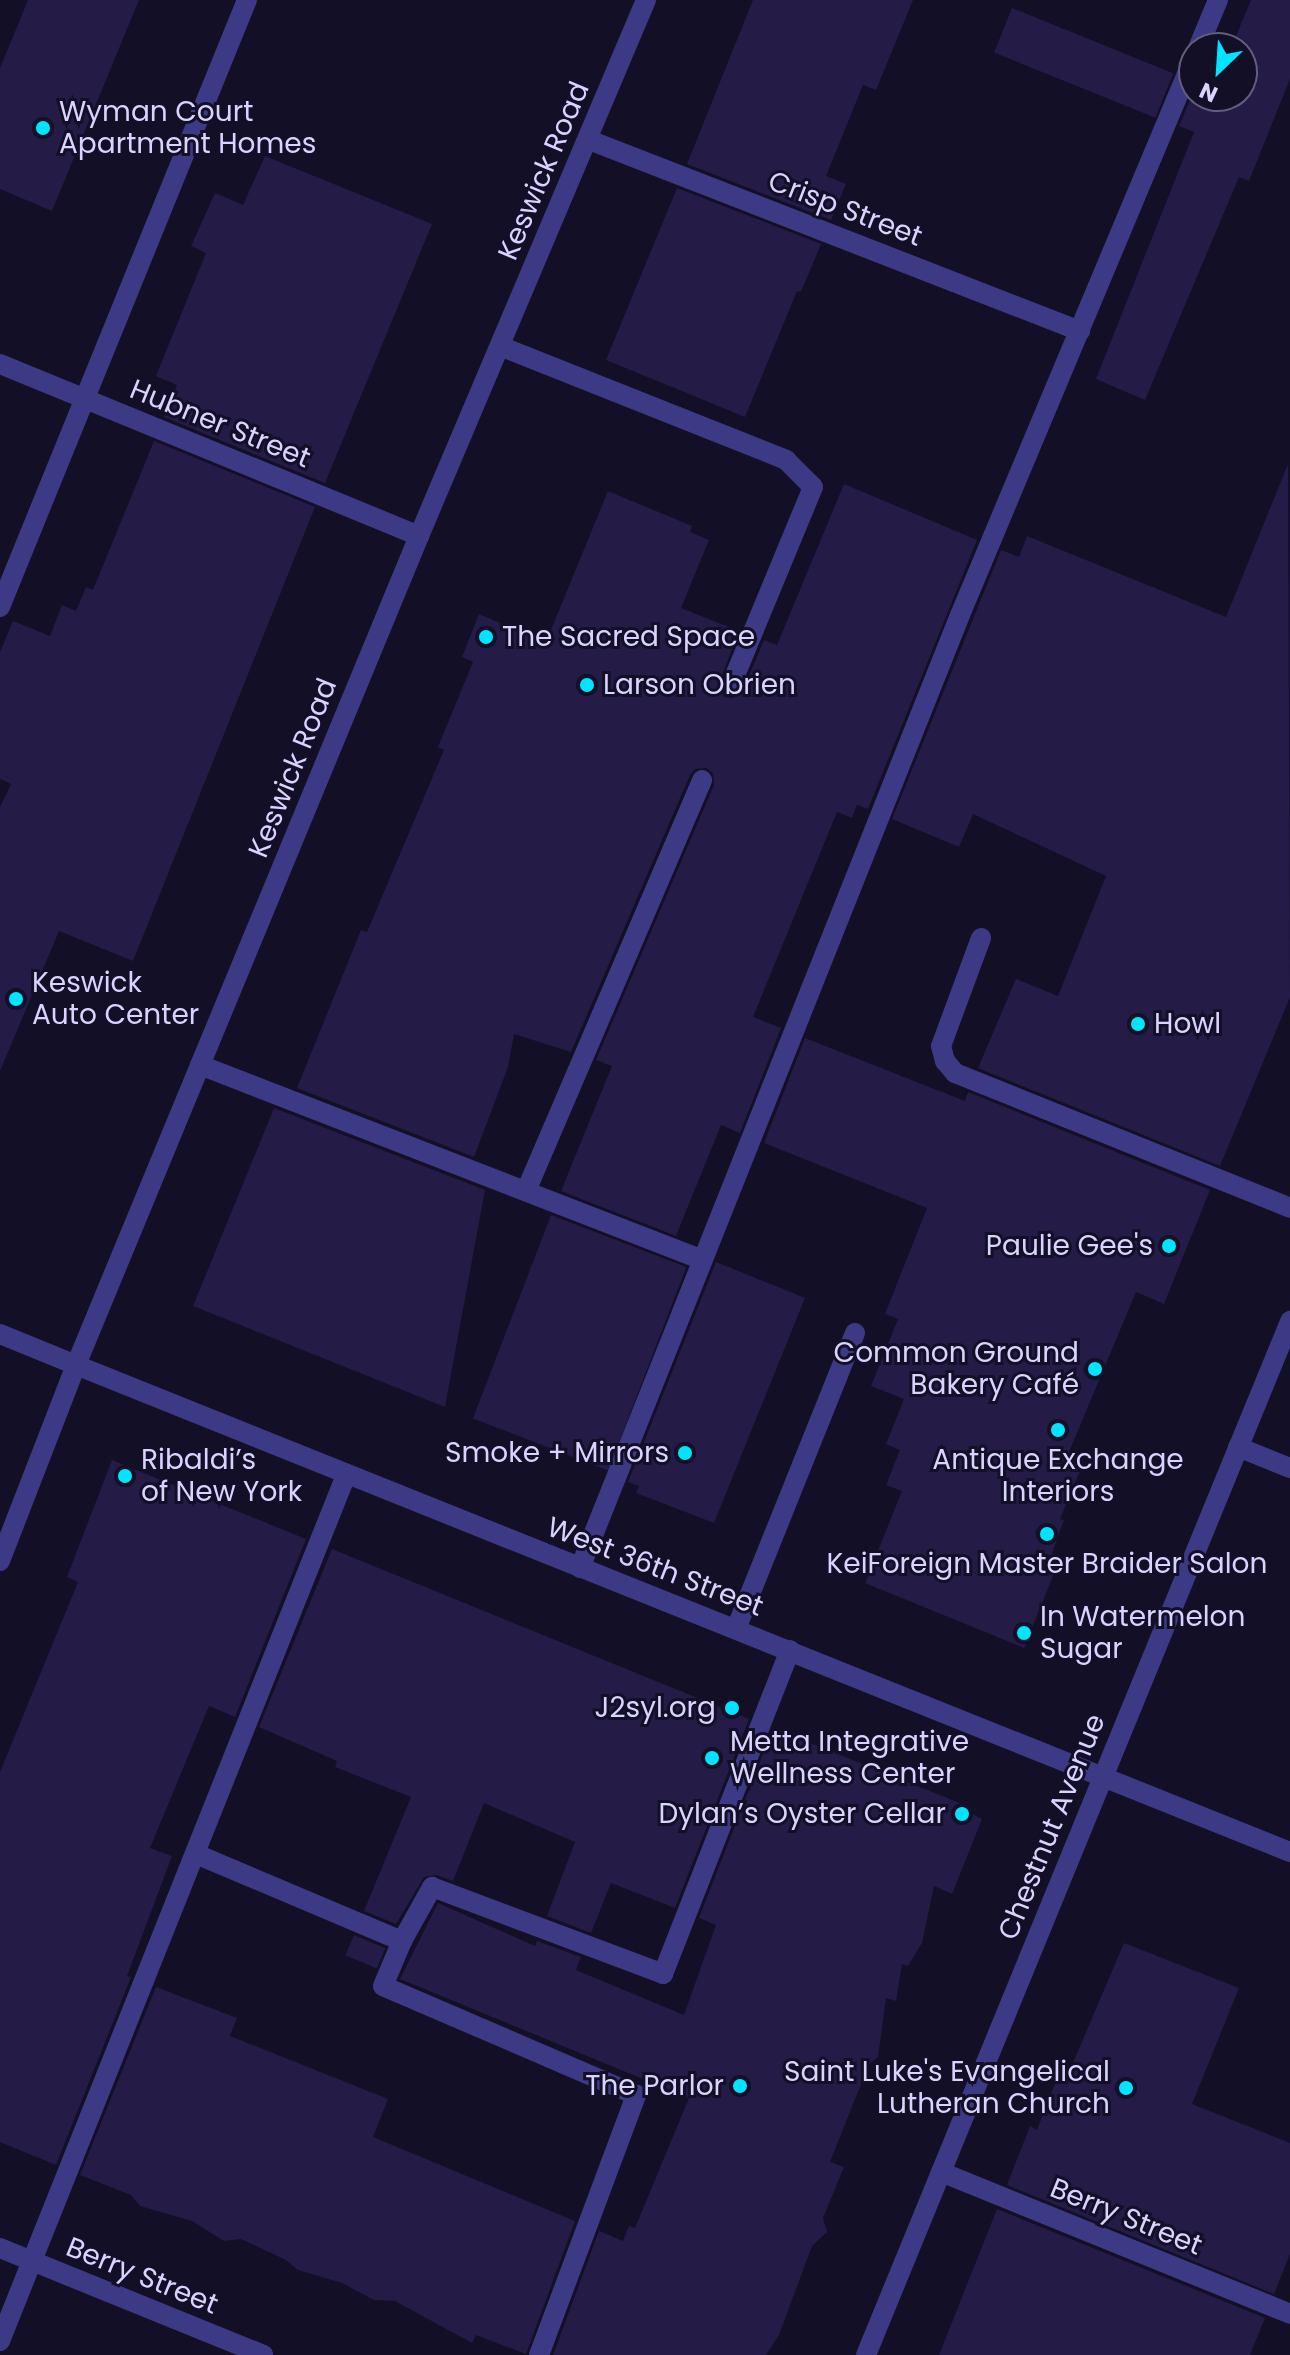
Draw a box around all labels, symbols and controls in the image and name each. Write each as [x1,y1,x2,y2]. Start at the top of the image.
north arrow [1178,32,1258,112]
text: N [1194,75,1223,110]
street label: Keswick Road [491,77,597,265]
place label: Wyman Court Apartment Homes [59,95,316,161]
marker: Wyman Court Apartment Homes [34,119,52,137]
street label: Crisp Street [763,164,927,254]
street label: Hubner Street [125,373,315,475]
place label: The Sacred Space [502,620,755,654]
marker: The Sacred Space [477,628,495,646]
place label: Larson Obrien [603,668,796,702]
street label: Keswick Road [242,673,344,863]
marker: Larson Obrien [578,676,596,694]
place label: Keswick Auto Center [32,966,199,1032]
marker: Keswick Auto Center [7,990,25,1008]
place label: Howl [1154,1007,1221,1041]
marker: Howl [1129,1015,1147,1033]
place label: Paulie Gee's [986,1229,1153,1263]
marker: Paulie Gee's [1160,1237,1178,1255]
place label: Common Ground Bakery Café [834,1336,1079,1402]
marker: Common Ground Bakery Café [1086,1360,1104,1378]
marker: Antique Exchange Interiors [1049,1421,1067,1439]
place label: Smoke + Mirrors [445,1436,669,1470]
place label: Ribaldi’s of New York [141,1443,302,1509]
place label: Antique Exchange Interiors [932,1443,1184,1509]
marker: Smoke + Mirrors [676,1444,694,1462]
marker: Ribaldi’s of New York [116,1467,134,1485]
street label: West 36th Street [542,1510,768,1624]
marker: KeiForeign Master Braider Salon [1038,1525,1056,1543]
place label: KeiForeign Master Braider Salon [827,1547,1267,1581]
place label: In Watermelon Sugar [1040,1600,1245,1666]
marker: In Watermelon Sugar [1015,1624,1033,1642]
place label: J2syl.org [595,1691,716,1725]
marker: J2syl.org [723,1699,741,1717]
street label: Chestnut Avenue [991,1709,1113,1945]
place label: Metta Integrative Wellness Center [730,1725,969,1791]
marker: Metta Integrative Wellness Center [701,1747,723,1769]
place label: Dylan’s Oyster Cellar [658,1797,946,1831]
marker: Dylan’s Oyster Cellar [953,1805,971,1823]
place label: Saint Luke's Evangelical Lutheran Church [784,2055,1110,2121]
place label: The Parlor [585,2069,724,2103]
marker: The Parlor [731,2077,749,2095]
marker: Saint Luke's Evangelical Lutheran Church [1117,2079,1135,2097]
street label: Berry Street [1045,2171,1207,2263]
street label: Berry Street [61,2230,223,2322]

